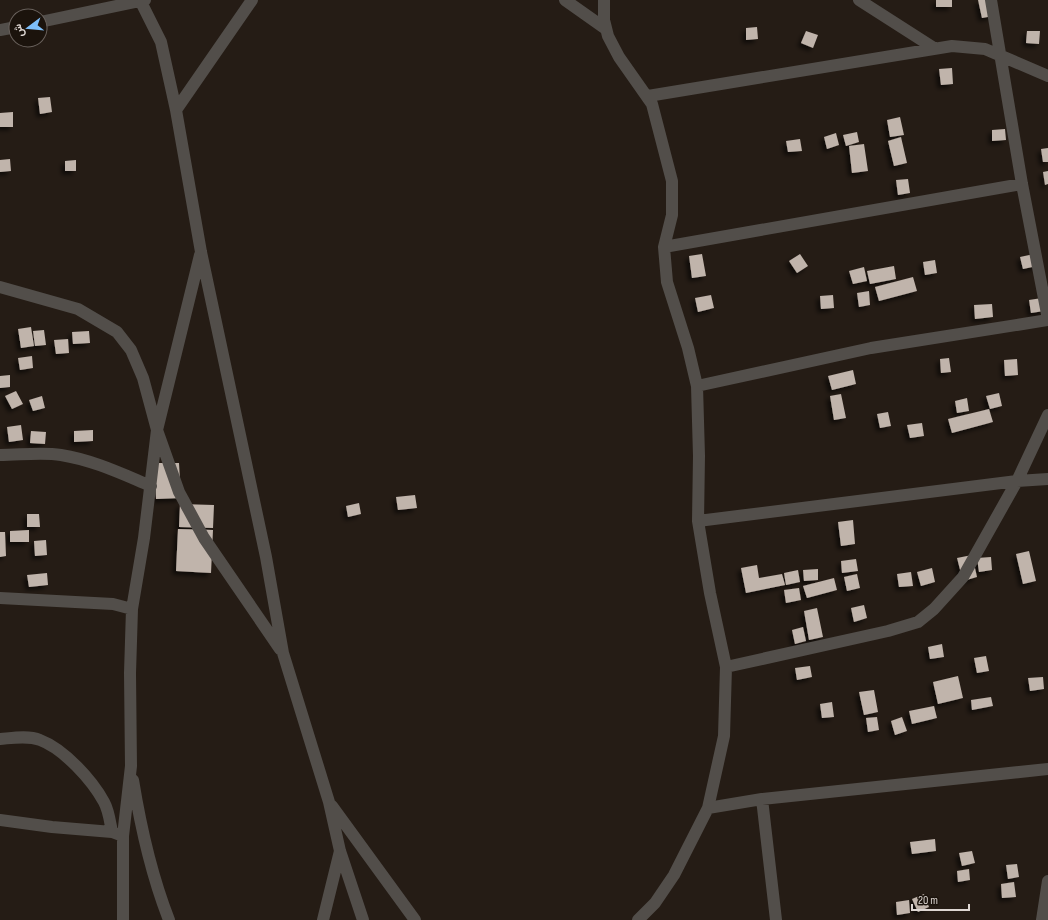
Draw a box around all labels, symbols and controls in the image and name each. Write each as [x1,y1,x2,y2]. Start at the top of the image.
north arrow [8,8,48,48]
text: ش [11,22,27,39]
scale bar [912,886,969,912]
text: 20 m [918,893,938,908]

